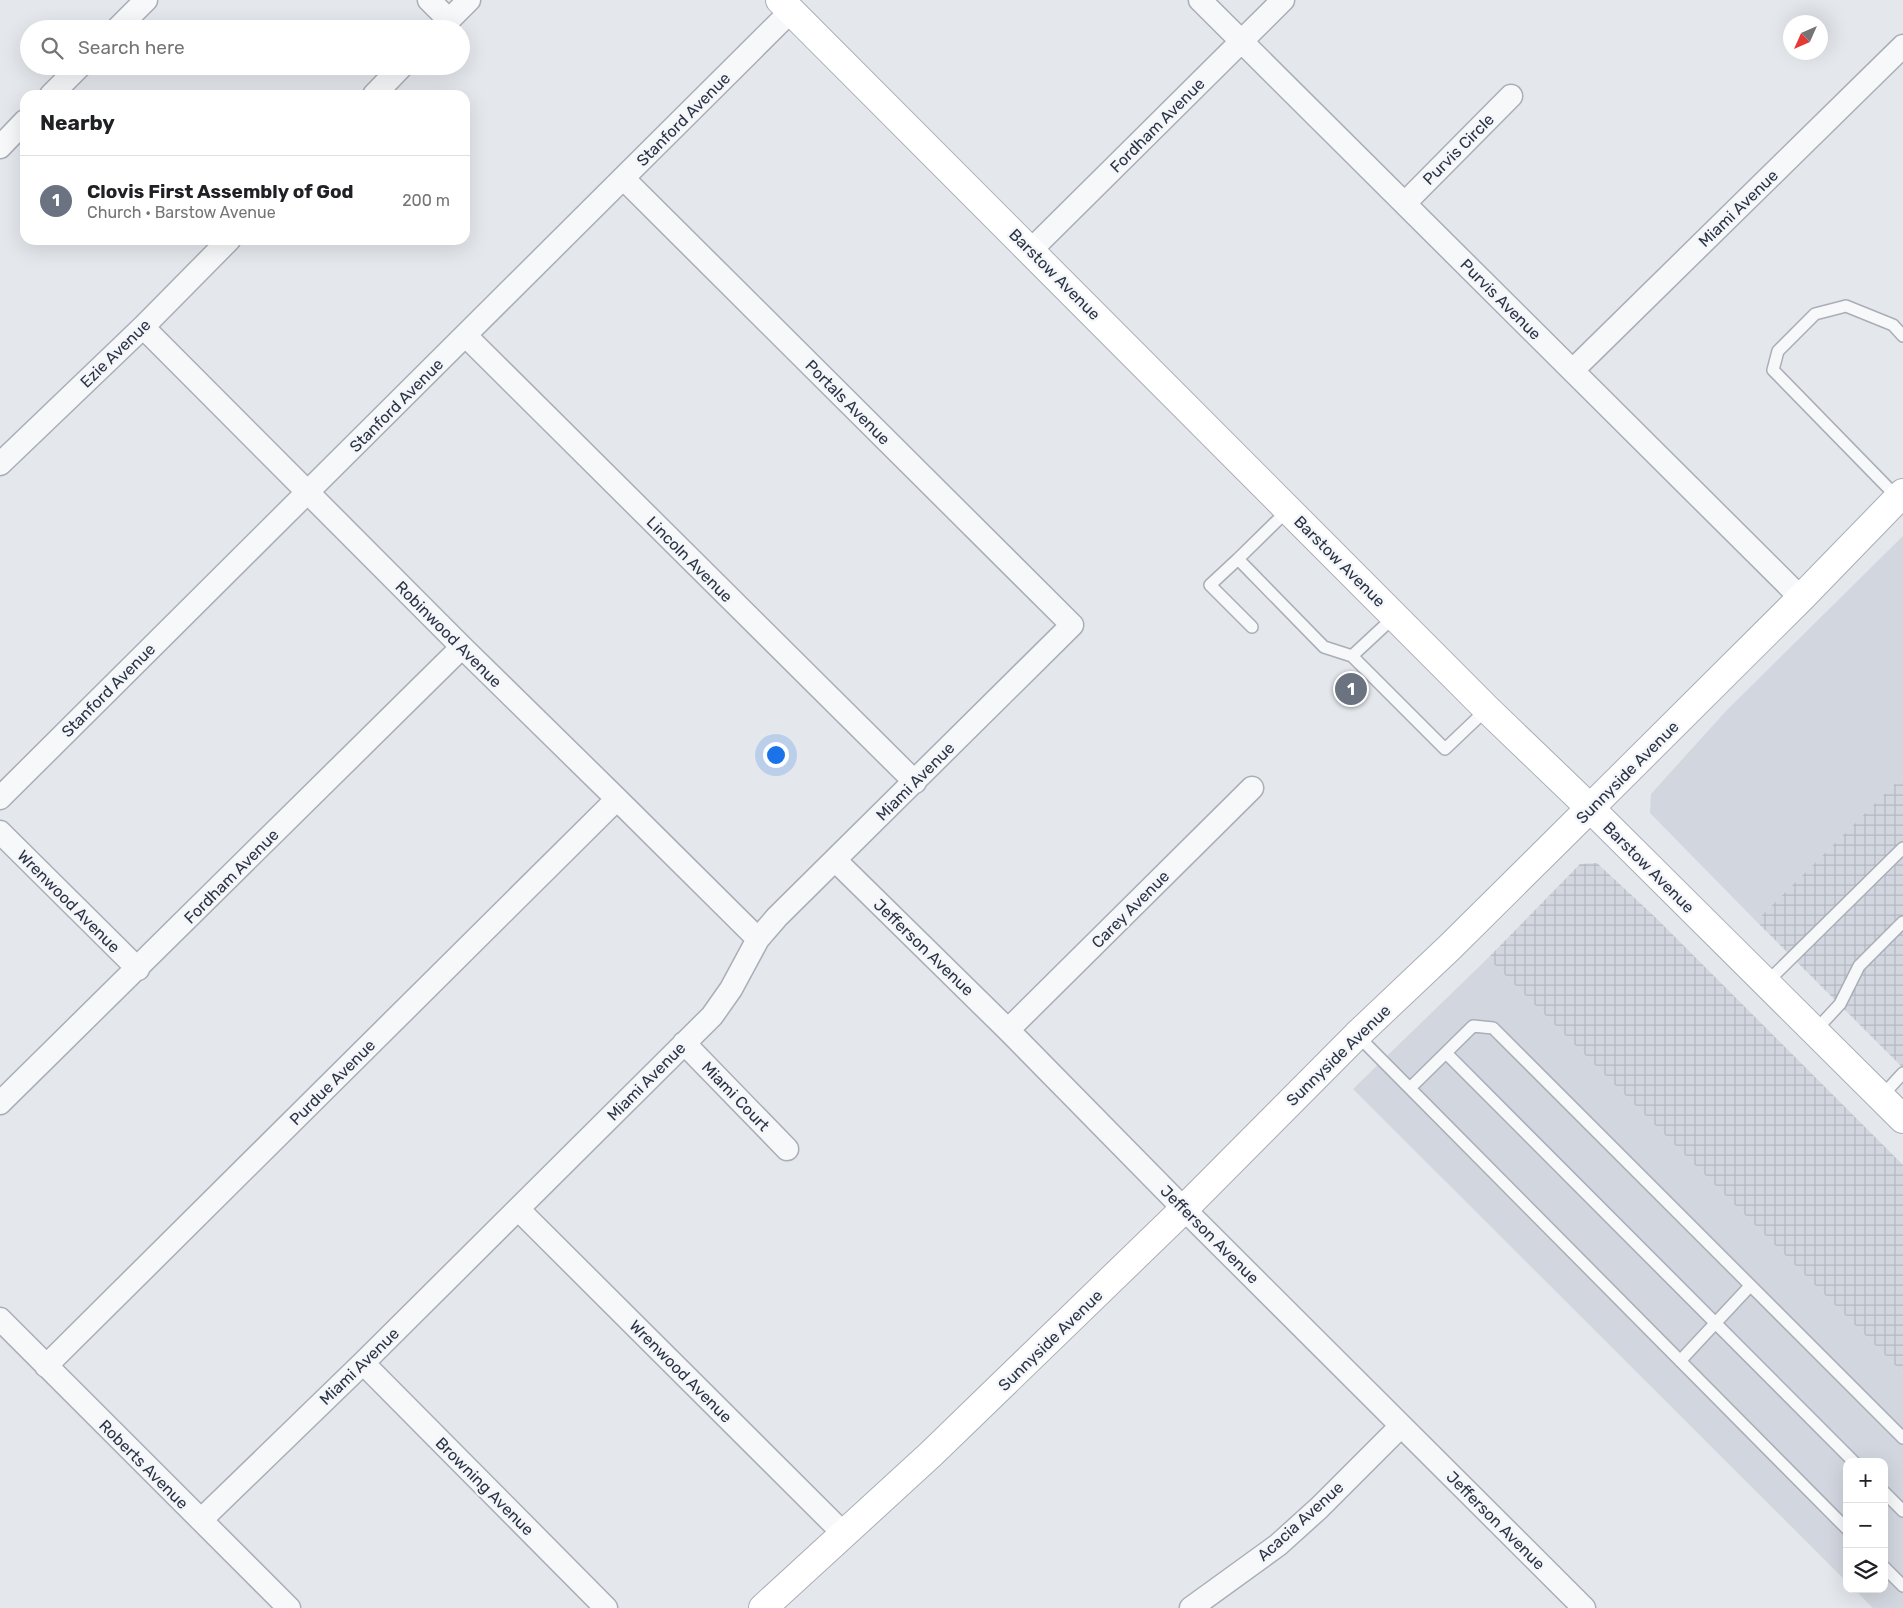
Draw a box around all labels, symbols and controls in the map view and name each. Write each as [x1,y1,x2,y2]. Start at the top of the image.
north arrow [1783,15,1828,60]
search box [20,20,470,75]
icon: search [38,34,66,62]
text: Search here [78,36,185,59]
street label: Stanford Avenue [633,68,734,170]
street label: Fordham Avenue [1106,74,1209,177]
text: Nearby [40,110,115,135]
street label: Purvis Circle [1419,110,1498,189]
street label: Miami Avenue [1695,166,1782,251]
text: Clovis First Assembly of God [87,180,354,203]
text: 1 [52,191,60,210]
text: 200 m [402,191,450,210]
text: Church · Barstow Avenue [87,203,276,222]
street label: Barstow Avenue [1005,225,1104,324]
street label: Purvis Avenue [1456,255,1545,344]
street label: Ezie Avenue [76,315,154,392]
street label: Stanford Avenue [346,354,447,456]
street label: Portals Avenue [801,356,894,449]
street label: Lincoln Avenue [643,512,737,606]
street label: Barstow Avenue [1290,512,1389,611]
street label: Robinwood Avenue [392,577,506,692]
street label: Stanford Avenue [58,639,159,741]
pin: 1 [1335,670,1367,708]
street label: Sunnyside Avenue [1572,717,1683,828]
street label: Miami Avenue [872,738,959,825]
your location [763,742,789,768]
street label: Barstow Avenue [1599,818,1698,917]
street label: Fordham Avenue [180,825,283,928]
street label: Wrenwood Avenue [13,846,124,957]
street label: Carey Avenue [1088,867,1173,952]
street label: Jefferson Avenue [870,895,978,1000]
street label: Sunnyside Avenue [1282,1001,1394,1110]
street label: Purdue Avenue [286,1035,379,1129]
street label: Miami Avenue [603,1038,690,1125]
street label: Miami Court [698,1058,773,1135]
street label: Jefferson Avenue [1156,1181,1263,1288]
street label: Sunnyside Avenue [994,1286,1106,1395]
street label: Wrenwood Avenue [625,1316,736,1427]
street label: Miami Avenue [316,1324,403,1409]
street label: Roberts Avenue [95,1416,192,1513]
street label: Browning Avenue [432,1433,538,1539]
map controls [1843,1458,1888,1593]
button: + [1843,1458,1888,1503]
street label: Jefferson Avenue [1442,1467,1549,1574]
street label: Acacia Avenue [1253,1478,1347,1565]
button: − [1843,1503,1888,1548]
button: layers [1843,1548,1888,1593]

